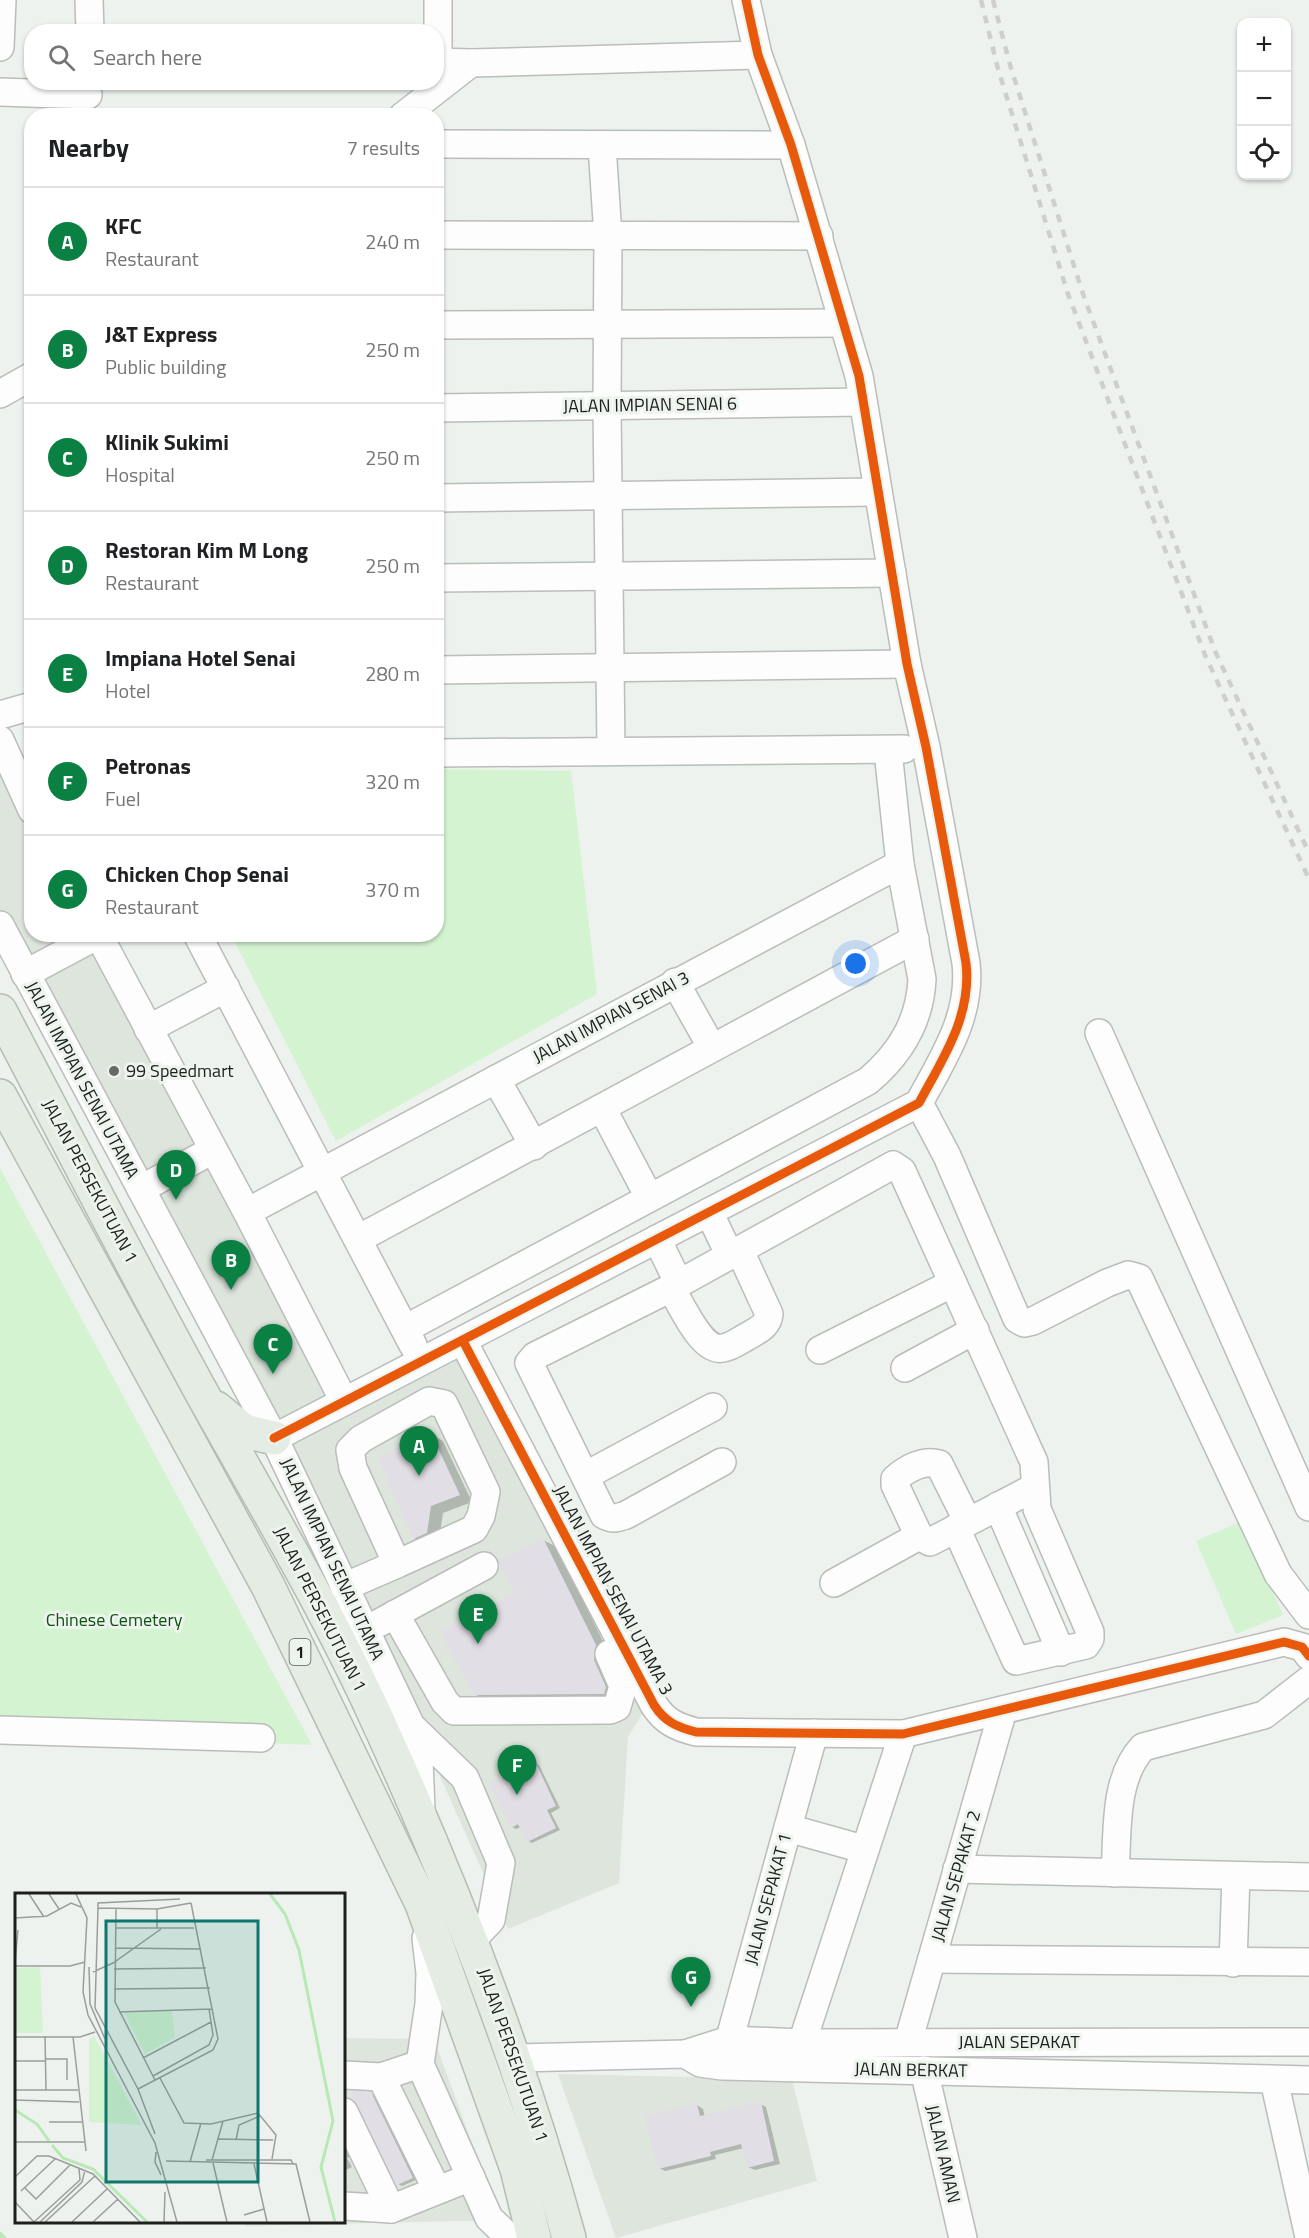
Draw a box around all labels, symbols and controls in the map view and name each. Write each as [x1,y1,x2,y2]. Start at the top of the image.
map controls [1237,18,1291,180]
button: + [1237,18,1291,72]
search box [24,24,444,90]
text: Search here [93,40,202,74]
icon: search [45,41,78,74]
button: − [1237,72,1291,126]
button: locate [1237,126,1291,180]
text: Nearby [48,128,129,167]
text: 7 results [347,132,420,163]
text: KFC [105,209,142,243]
text: A [61,226,74,257]
text: 240 m [365,226,420,257]
text: Restaurant [105,243,199,274]
text: J&T Express [105,317,218,351]
text: B [61,334,74,365]
text: 250 m [365,334,420,365]
text: Public building [105,351,226,382]
street label: JALAN IMPIAN SENAI 6 [563,389,737,420]
text: Klinik Sukimi [105,425,229,459]
text: C [62,442,73,473]
text: 250 m [365,442,420,473]
text: Hospital [105,459,175,490]
text: Restoran Kim M Long [105,533,308,567]
text: D [61,550,74,581]
text: 250 m [365,550,420,581]
text: Restaurant [105,567,199,598]
text: Impiana Hotel Senai [105,641,296,675]
text: E [62,658,73,689]
text: 280 m [365,658,420,689]
text: Hotel [105,675,151,706]
text: Petronas [105,749,191,783]
text: F [62,766,73,797]
text: 320 m [365,766,420,797]
text: Fuel [105,783,141,814]
text: Chicken Chop Senai [105,857,289,891]
text: G [61,874,74,905]
text: 370 m [365,874,420,905]
text: Restaurant [105,891,199,922]
your location [841,949,870,978]
street label: JALAN IMPIAN SENAI 3 [528,964,694,1069]
street label: JALAN IMPIAN SENAI UTAMA [19,976,146,1184]
place label: 99 Speedmart [126,1057,234,1084]
marker: 99 Speedmart [107,1064,121,1078]
street label: JALAN PERSEKUTUAN 1 [36,1094,145,1268]
pin: D [156,1150,195,1200]
pin: B [212,1240,250,1290]
pin: C [254,1324,292,1374]
pin: A [400,1426,438,1476]
street label: JALAN IMPIAN SENAI UTAMA [274,1453,391,1665]
street label: JALAN IMPIAN SENAI UTAMA 3 [546,1480,680,1700]
street label: JALAN PERSEKUTUAN 1 [269,1523,371,1695]
pin: E [458,1594,498,1644]
park label: Chinese Cemetery [46,1606,183,1633]
road number: 1 [290,1639,310,1665]
pin: F [498,1746,536,1795]
street label: JALAN SEPAKAT 2 [924,1807,987,1945]
street label: JALAN SEPAKAT 1 [737,1830,798,1968]
inset map [15,1893,345,2223]
pin: G [672,1958,710,2007]
street label: JALAN PERSEKUTUAN 1 [471,1964,556,2146]
street label: JALAN SEPAKAT [958,2028,1080,2055]
street label: JALAN BERKAT [854,2055,968,2084]
street label: JALAN AMAN [919,2102,968,2206]

